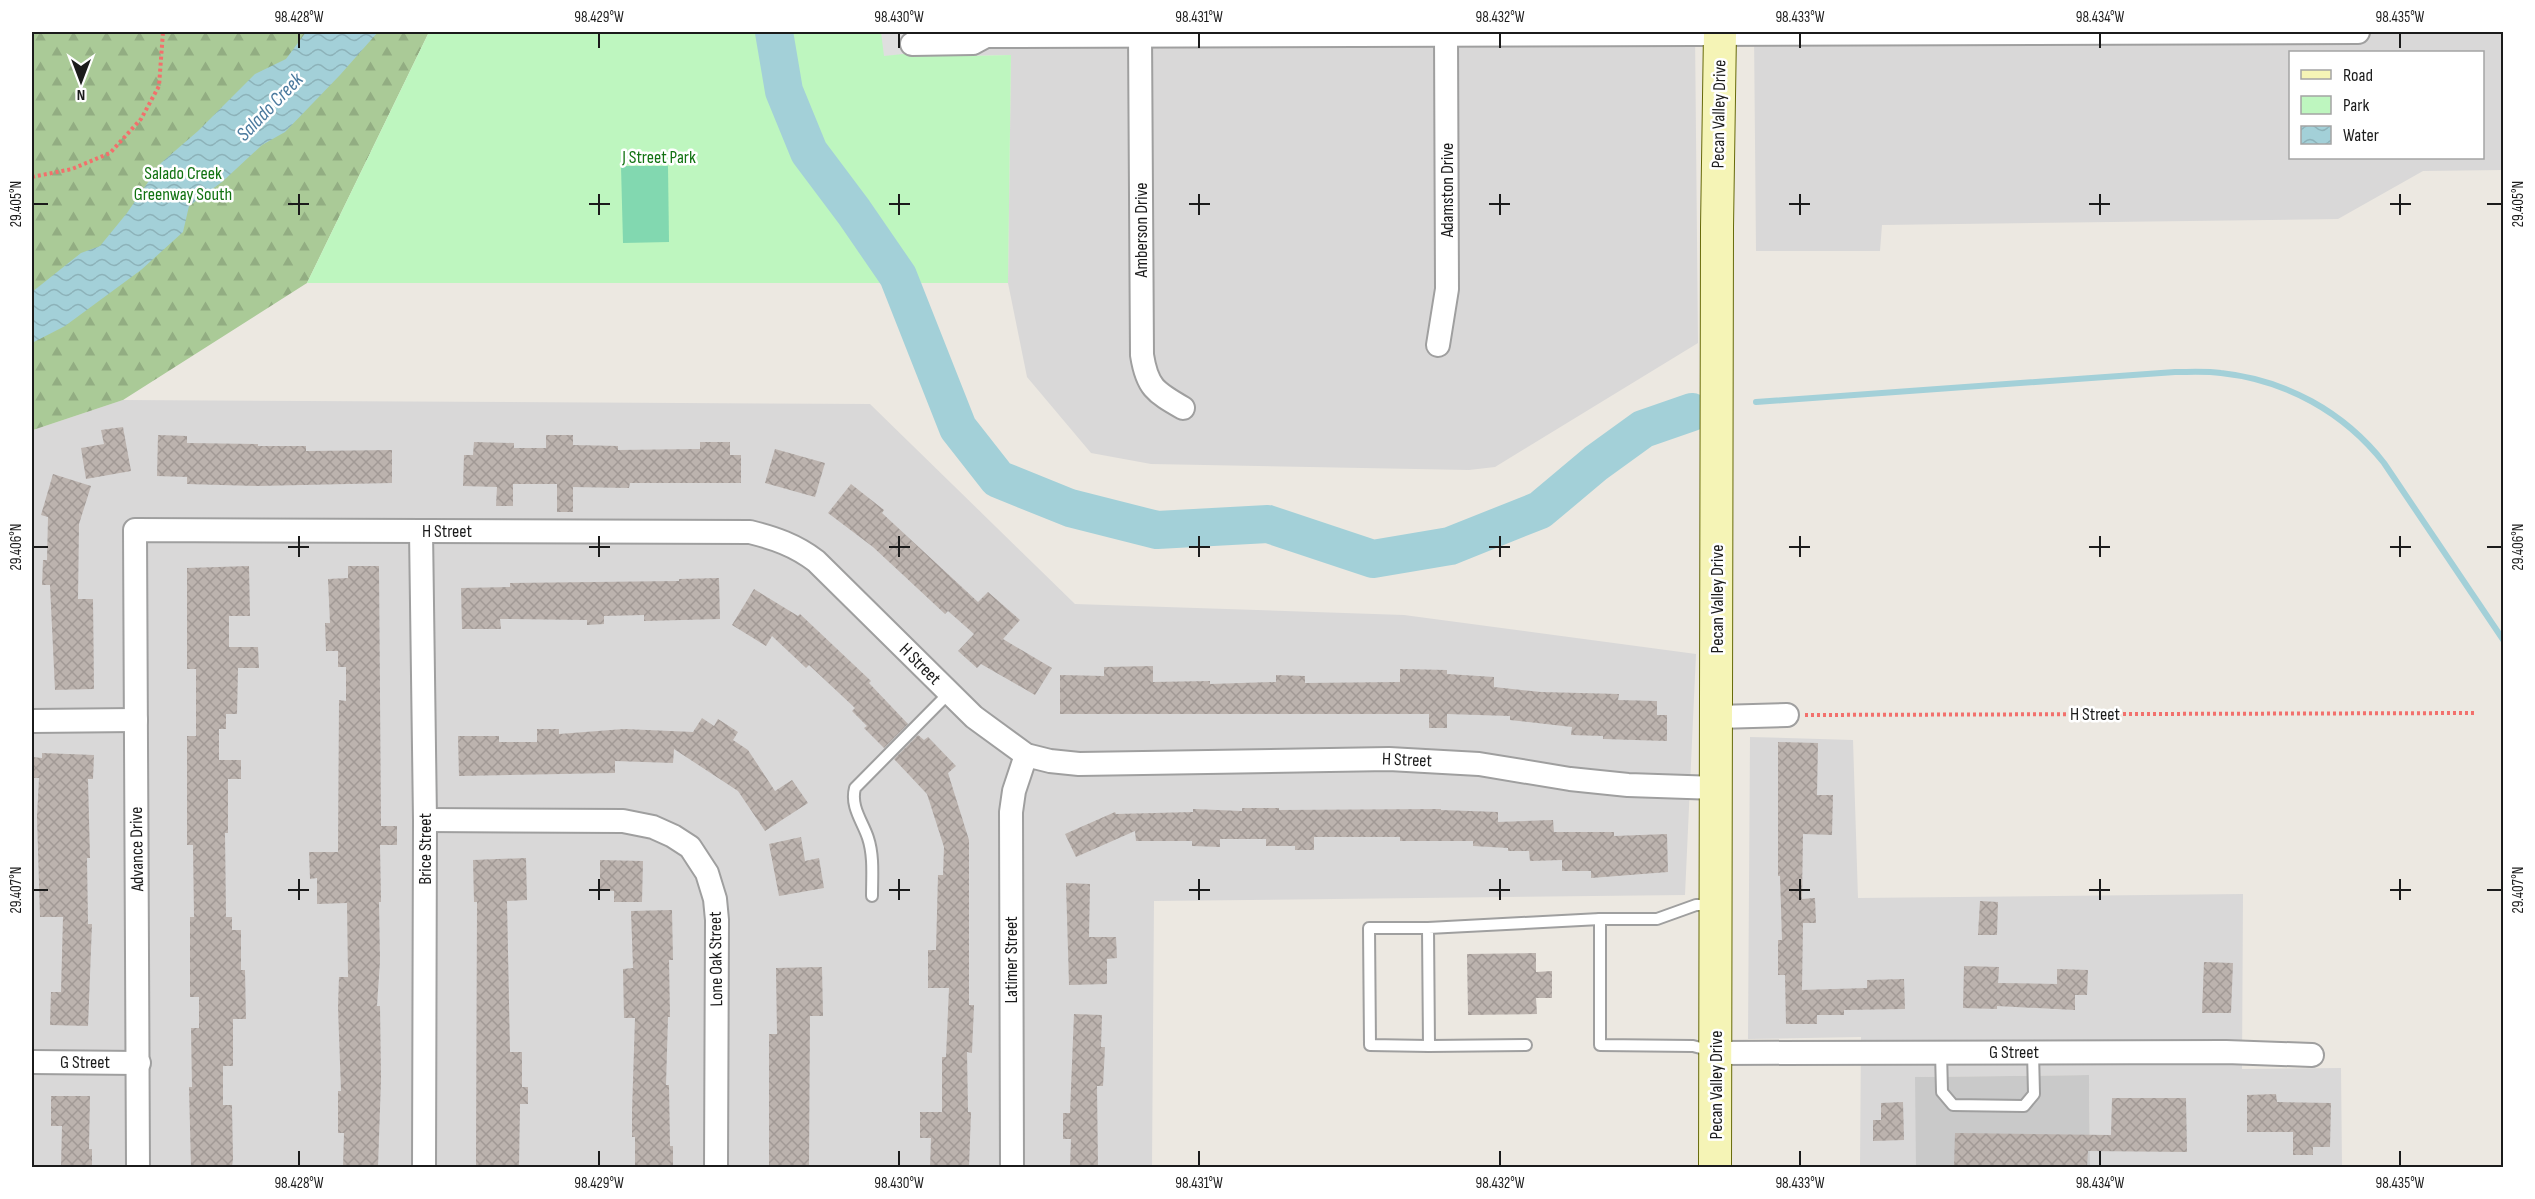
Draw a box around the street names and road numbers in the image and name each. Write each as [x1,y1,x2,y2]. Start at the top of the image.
street label: Pecan Valley Drive [1708,59,1730,169]
street label: Adamston Drive [1437,143,1458,238]
street label: Amberson Drive [1131,182,1152,279]
street label: H Street [422,521,472,542]
street label: Pecan Valley Drive [1707,545,1728,653]
street label: H Street [895,639,945,689]
street label: H Street [2070,704,2120,725]
street label: H Street [1382,749,1433,771]
street label: Advance Drive [126,806,148,893]
street label: Brice Street [415,813,436,885]
street label: Lone Oak Street [705,911,727,1007]
street label: Latimer Street [1001,916,1022,1004]
street label: Pecan Valley Drive [1706,1031,1727,1139]
street label: G Street [1989,1042,2039,1063]
street label: G Street [60,1052,110,1073]

